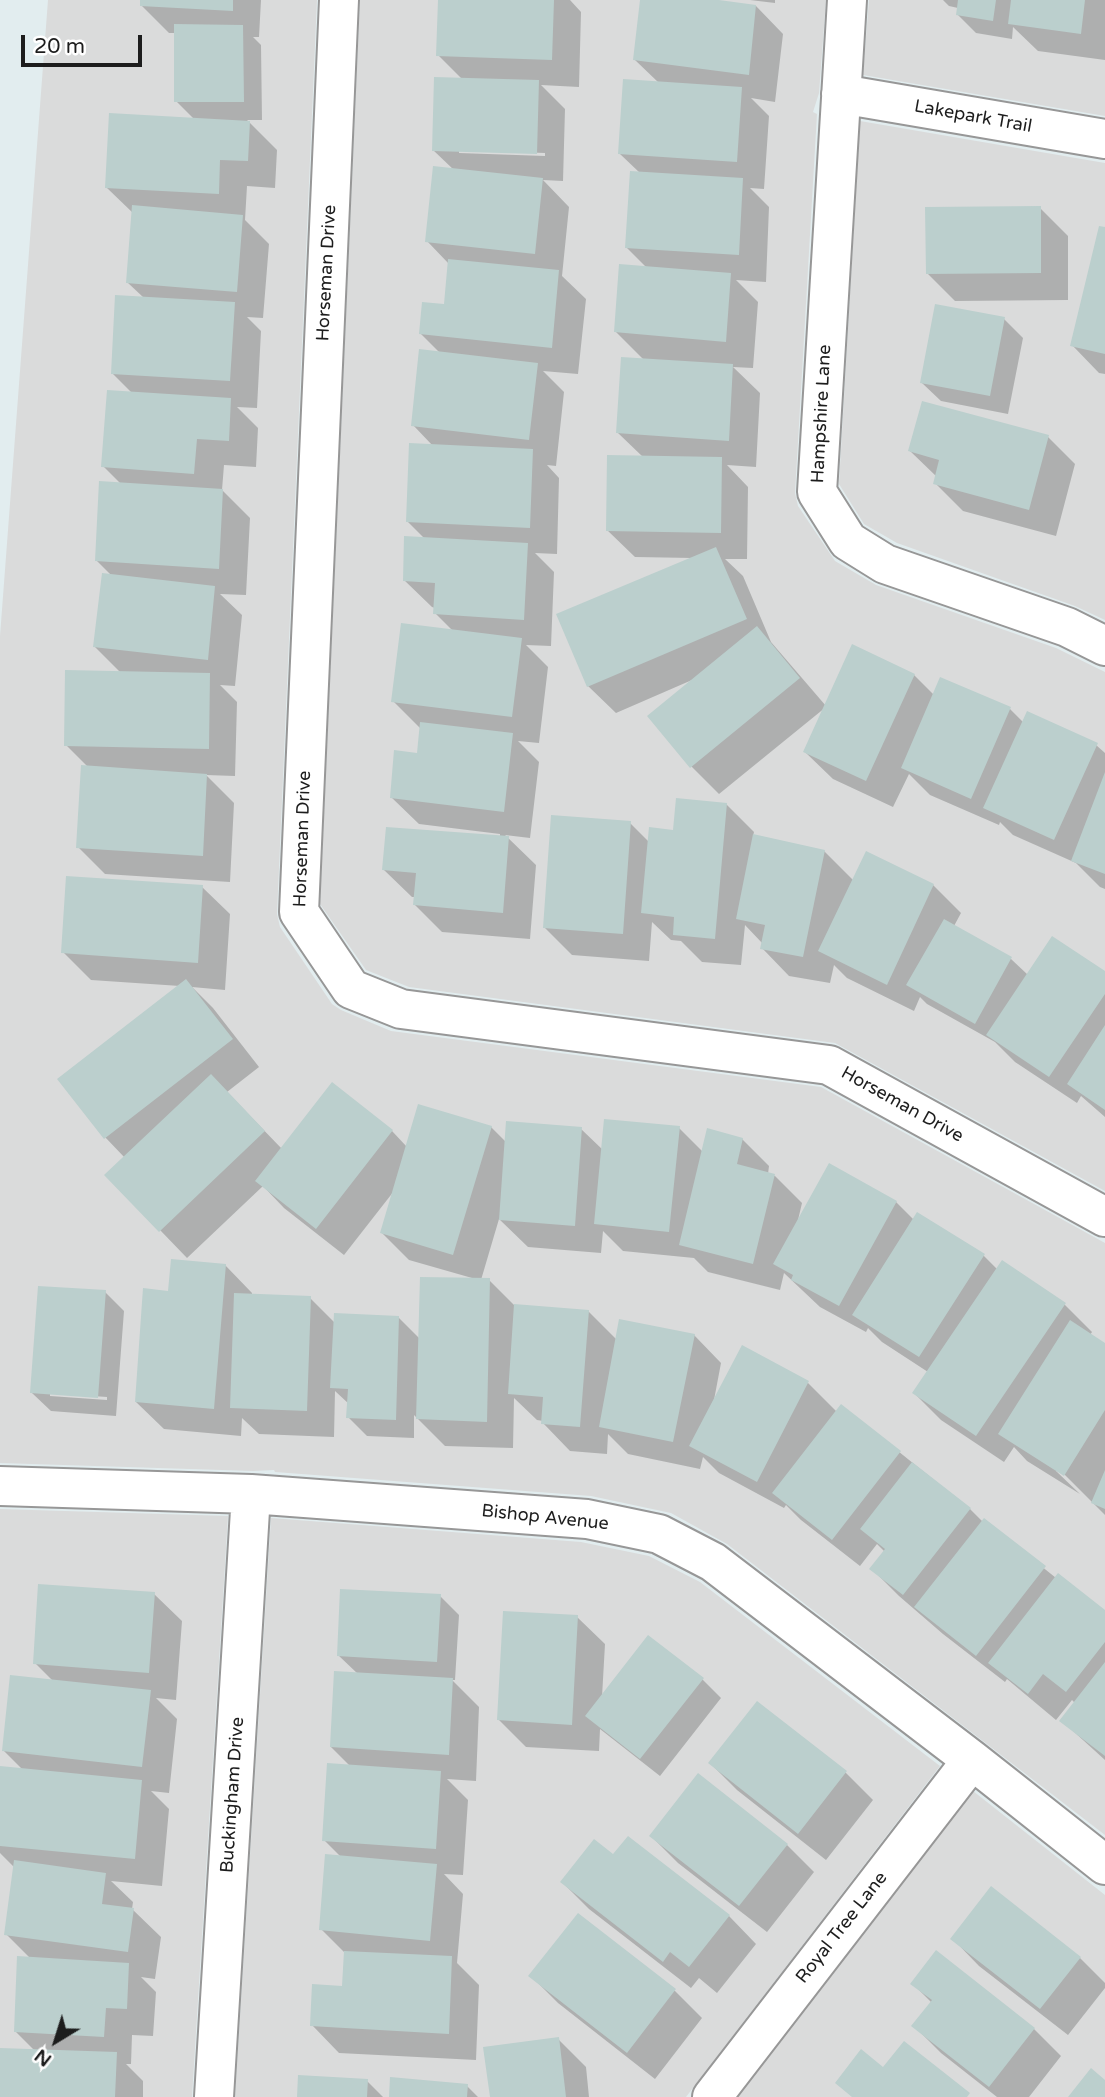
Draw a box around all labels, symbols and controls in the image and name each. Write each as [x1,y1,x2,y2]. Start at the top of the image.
scale bar [24,21,145,65]
text: 20 m [34,34,85,59]
street label: Lakepark Trail [913,96,1033,138]
street label: Horseman Drive [313,204,341,342]
street label: Hampshire Lane [808,344,836,484]
street label: Horseman Drive [290,770,316,908]
street label: Horseman Drive [837,1062,967,1148]
street label: Bishop Avenue [480,1501,610,1535]
street label: Buckingham Drive [217,1716,249,1874]
street label: Royal Tree Lane [792,1868,892,1988]
north arrow [21,2006,91,2076]
text: N [30,2044,56,2071]

